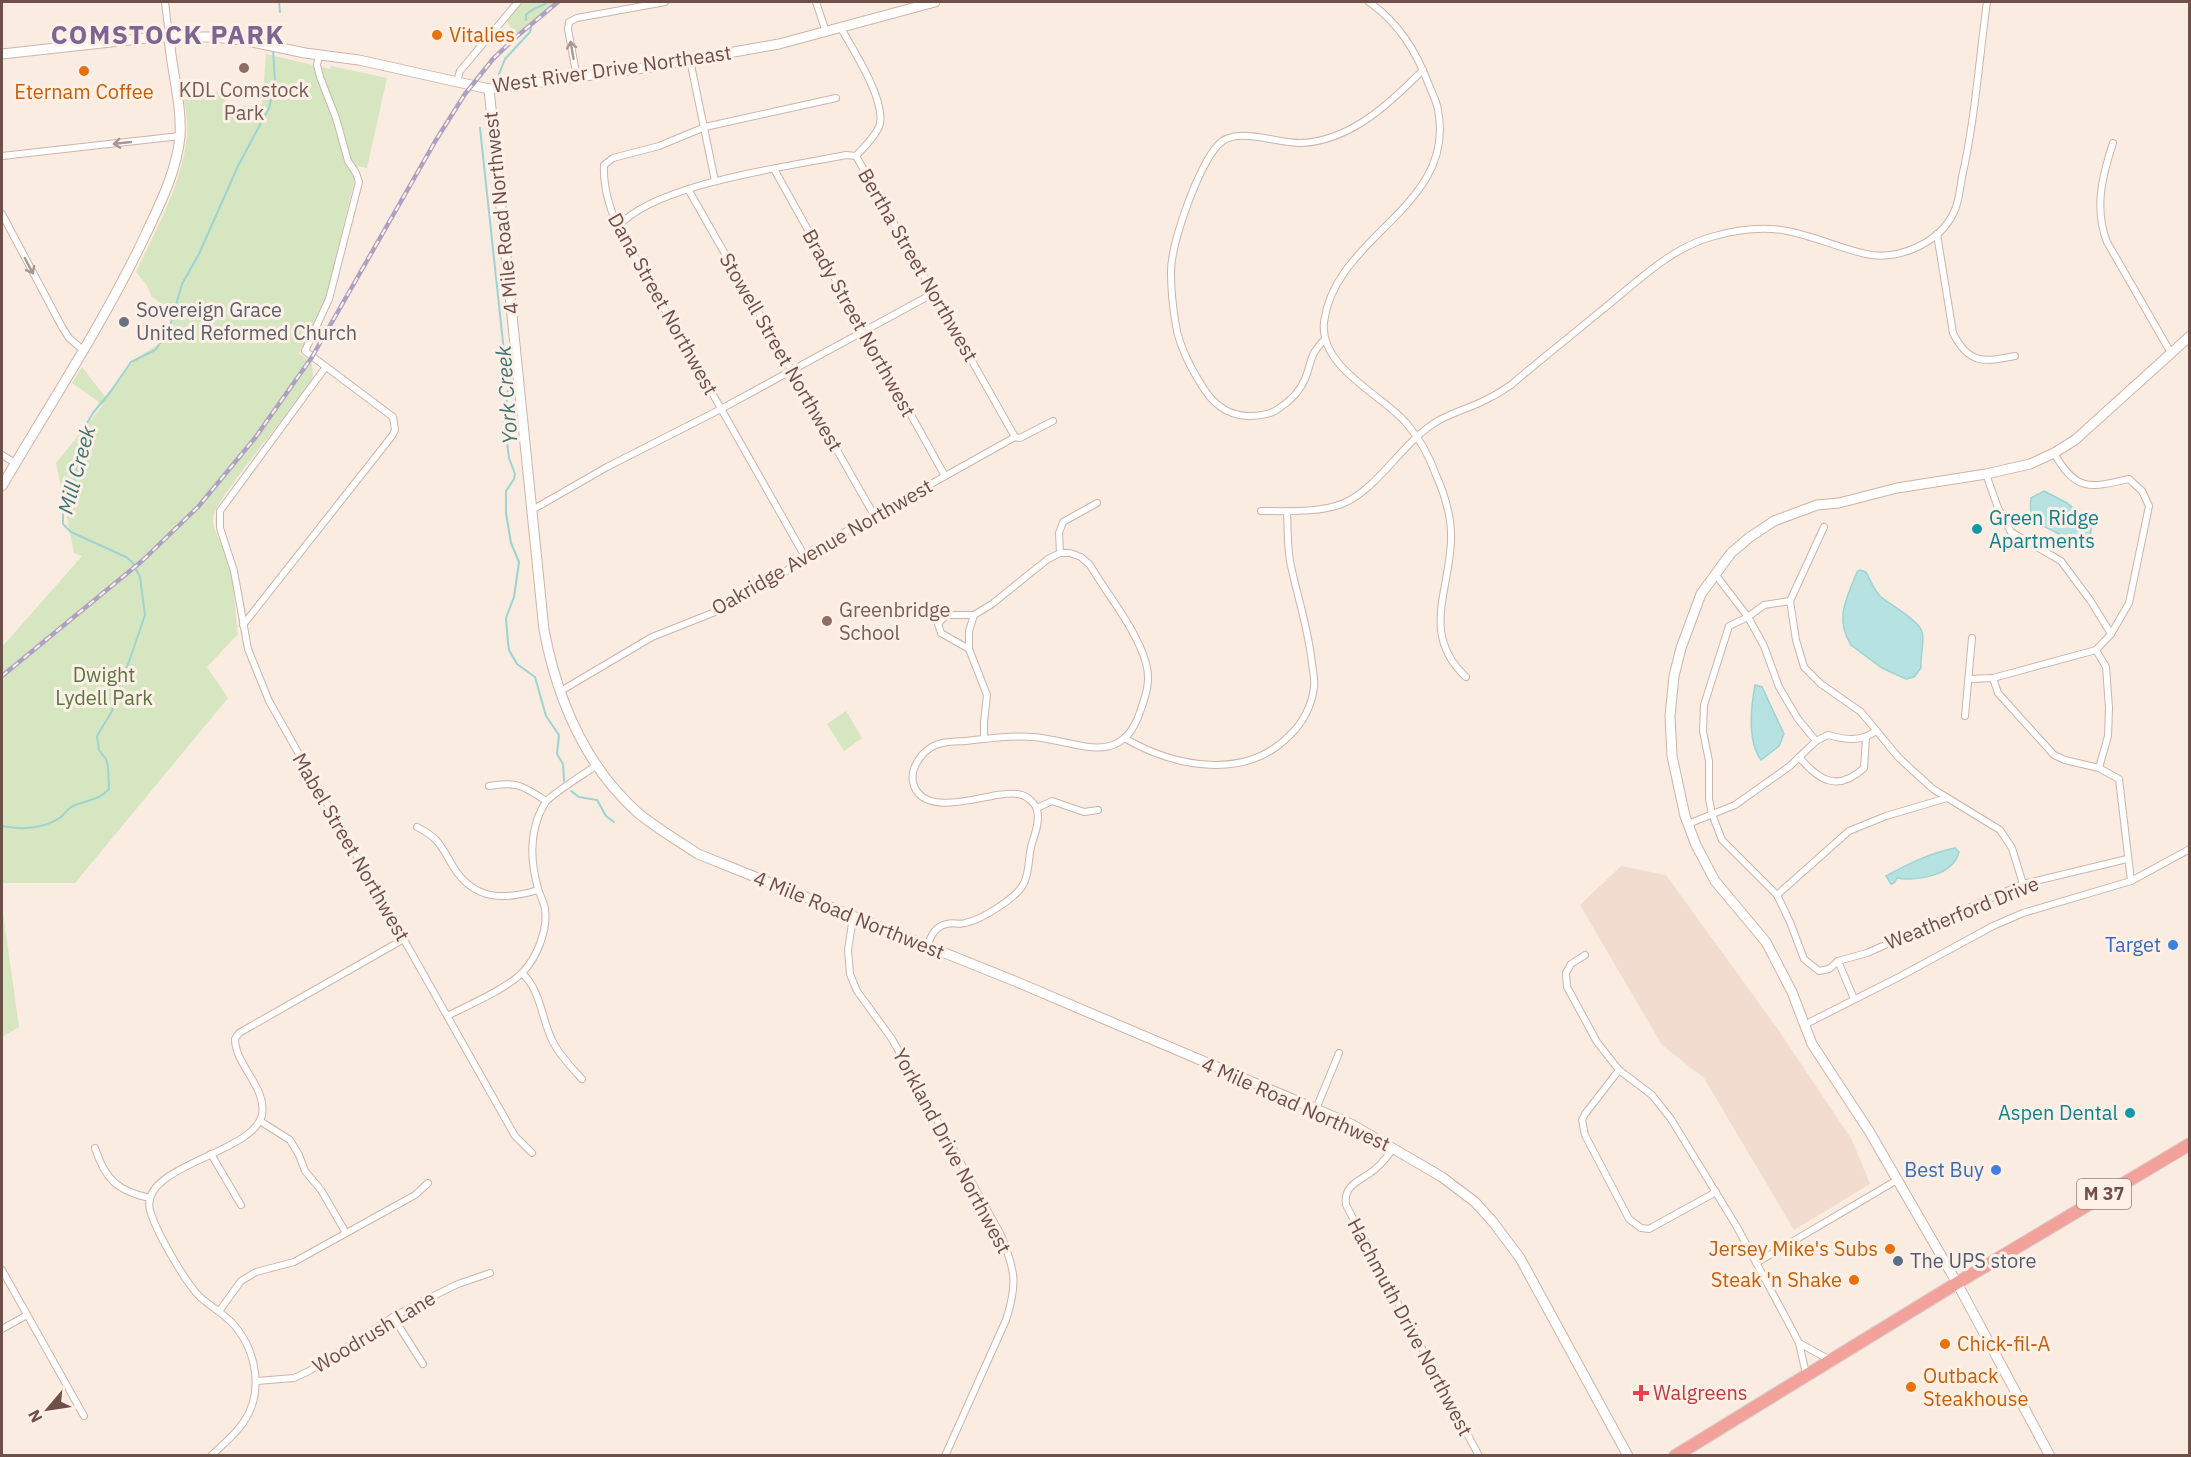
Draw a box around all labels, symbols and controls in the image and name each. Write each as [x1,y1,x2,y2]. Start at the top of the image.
district label: COMSTOCK PARK [51,17,285,51]
place label: Vitalies [449,21,515,48]
marker: Vitalies [430,28,444,42]
street label: West River Drive Northeast [491,38,733,99]
one-way arrow [566,40,577,60]
marker: KDL Comstock Park [237,61,251,75]
marker: Eternam Coffee [77,64,91,78]
place label: KDL Comstock Park [179,76,310,126]
place label: Eternam Coffee [14,78,154,105]
street label: 4 Mile Road Northwest [476,110,525,316]
one-way arrow [112,137,132,148]
street label: Bertha Street Northwest [852,163,985,366]
street label: Dana Street Northwest [602,208,725,400]
street label: Brady Street Northwest [797,224,922,421]
street label: Stowell Street Northwest [714,248,849,456]
one-way arrow [24,256,35,274]
place label: Sovereign Grace United Reformed Church [136,296,357,346]
marker: Sovereign Grace United Reformed Church [117,315,131,329]
water label: York Creek [489,344,523,445]
water label: Mill Creek [51,421,102,517]
street label: Oakridge Avenue Northwest [706,472,937,621]
place label: Green Ridge Apartments [1989,504,2099,554]
marker: Green Ridge Apartments [1970,522,1984,536]
place label: Greenbridge School [839,596,950,646]
marker: Greenbridge School [820,614,834,628]
park label: Dwight Lydell Park [55,661,153,711]
street label: Mabel Street Northwest [286,748,416,946]
street label: 4 Mile Road Northwest [750,864,949,965]
street label: Weatherford Drive [1881,869,2043,956]
place label: Target [2105,931,2161,958]
marker: Target [2166,938,2180,952]
street label: Yorkland Drive Northwest [887,1043,1018,1258]
street label: 4 Mile Road Northwest [1198,1050,1395,1157]
place label: Aspen Dental [1998,1099,2118,1126]
marker: Aspen Dental [2123,1106,2137,1120]
place label: Best Buy [1904,1156,1984,1183]
marker: Best Buy [1989,1163,2003,1177]
road number: M 37 [2077,1179,2131,1209]
street label: Hachmuth Drive Northwest [1341,1213,1479,1440]
place label: Jersey Mike's Subs [1709,1235,1878,1262]
marker: Jersey Mike's Subs [1883,1242,1897,1256]
place label: The UPS store [1910,1247,2036,1274]
marker: The UPS store [1891,1254,1905,1268]
place label: Steak 'n Shake [1711,1266,1842,1293]
marker: Steak 'n Shake [1847,1273,1861,1287]
street label: Woodrush Lane [307,1284,440,1379]
place label: Chick-fil-A [1957,1330,2051,1357]
marker: Chick-fil-A [1938,1337,1952,1351]
place label: Outback Steakhouse [1923,1362,2028,1412]
north arrow [18,1379,78,1439]
place label: Walgreens [1653,1379,1748,1406]
marker: Outback Steakhouse [1904,1380,1918,1394]
marker: Walgreens [1634,1386,1648,1400]
text: N [23,1406,46,1426]

